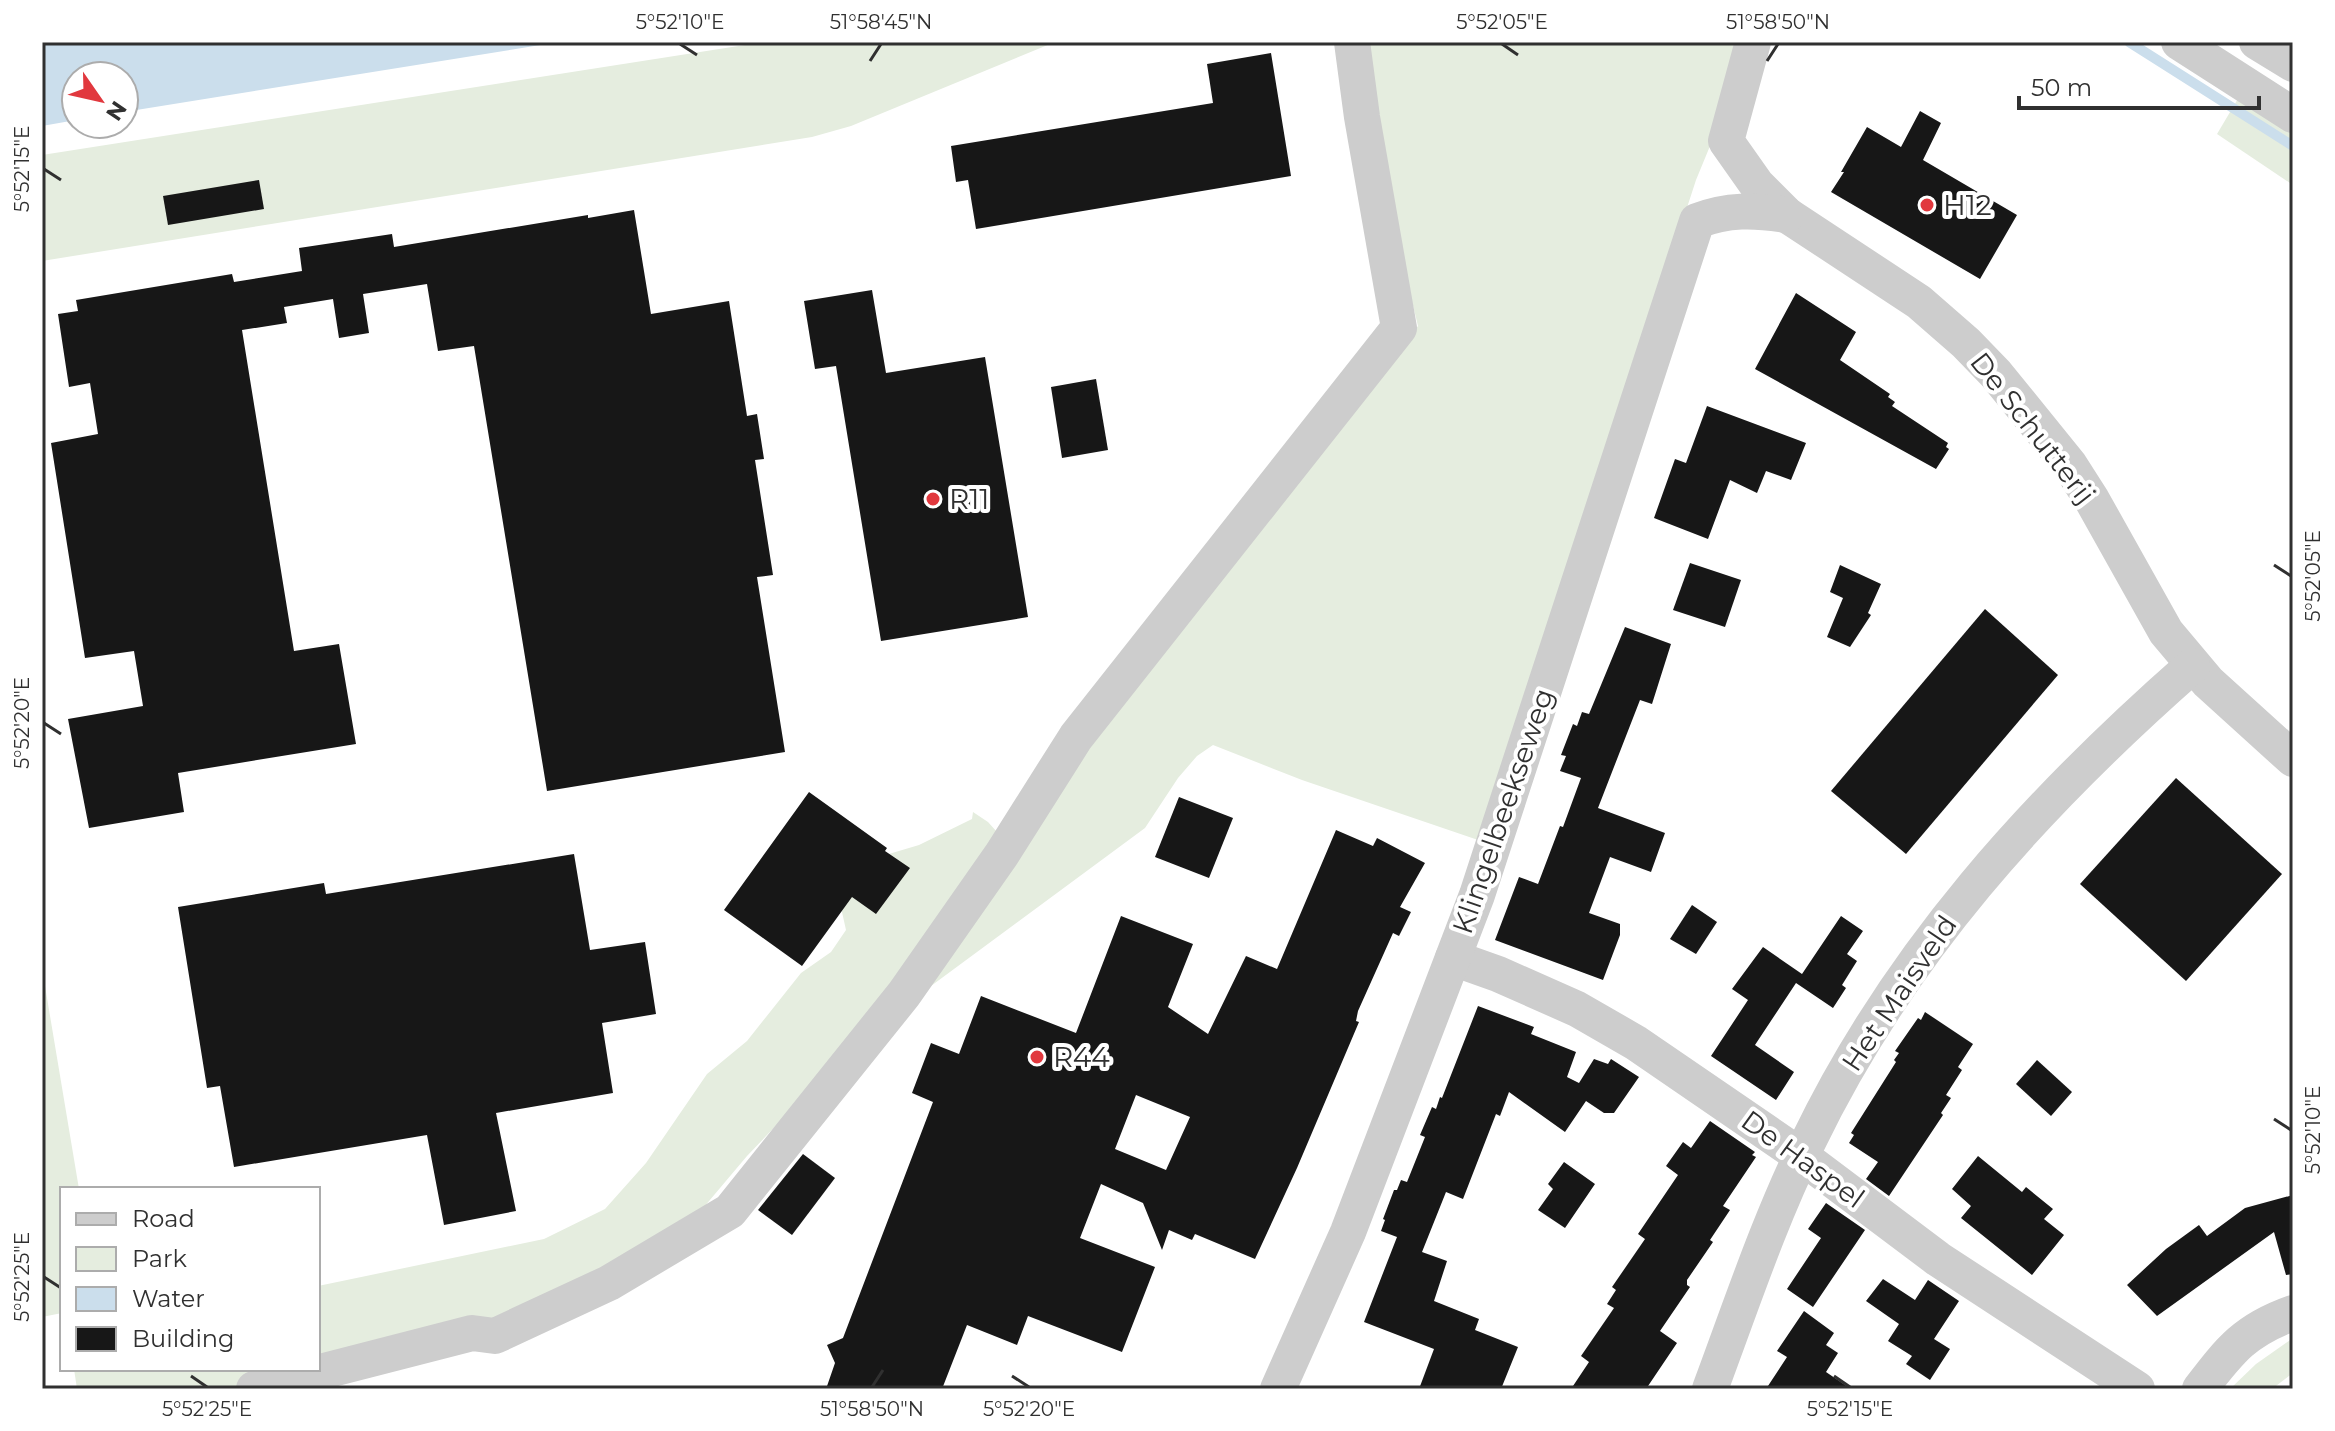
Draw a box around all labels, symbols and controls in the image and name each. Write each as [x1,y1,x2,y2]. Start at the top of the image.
text: 5°52'10"E [636,10,724,34]
text: 51°58'45"N [830,10,932,34]
text: 5°52'05"E [1456,10,1548,34]
text: 51°58'50"N [1726,10,1830,34]
north arrow [60,60,140,140]
scale bar [2019,60,2259,110]
text: 50 m [2031,73,2092,102]
text: N [100,96,132,126]
text: 5°52'15"E [10,126,34,212]
place label: H12 [1943,188,1992,222]
marker: H12 [1918,196,1936,214]
street label: De Schutterij [1963,345,2103,511]
place label: R11 [949,482,989,516]
marker: R11 [924,490,942,508]
text: 5°52'05"E [2301,530,2325,622]
text: 5°52'20"E [10,677,34,769]
street label: Klingelbeekseweg [1445,684,1561,938]
street label: Het Maisveld [1834,909,1964,1077]
place label: R44 [1053,1040,1110,1074]
marker: R44 [1028,1048,1046,1066]
text: 5°52'10"E [2301,1086,2325,1174]
street label: De Haspel [1735,1103,1871,1215]
legend [60,1187,320,1371]
text: Road [132,1204,195,1233]
text: 5°52'25"E [10,1232,34,1322]
text: Park [132,1244,187,1273]
text: Water [132,1284,205,1313]
text: Building [132,1324,235,1353]
text: 5°52'25"E [162,1397,252,1421]
text: 51°58'50"N [820,1397,924,1421]
text: 5°52'20"E [983,1397,1075,1421]
text: 5°52'15"E [1807,1397,1893,1421]

